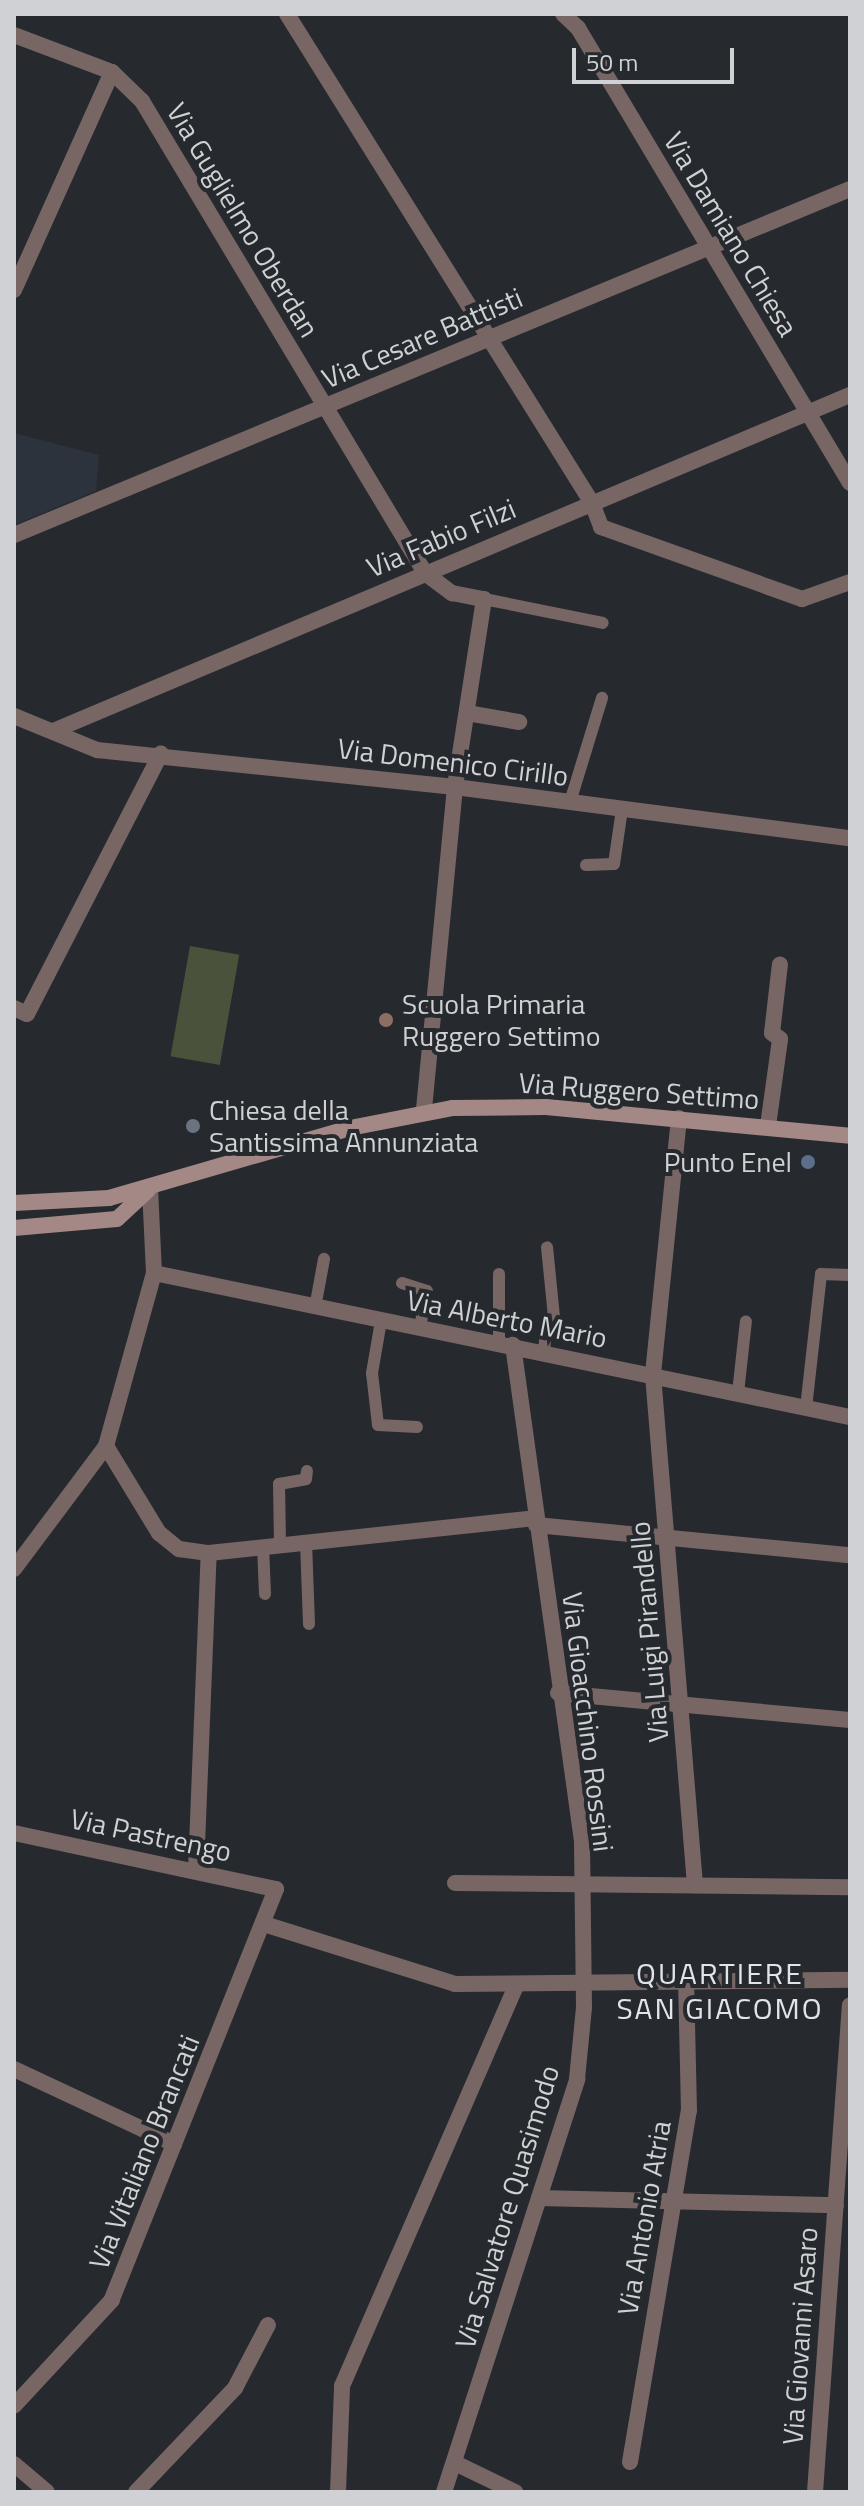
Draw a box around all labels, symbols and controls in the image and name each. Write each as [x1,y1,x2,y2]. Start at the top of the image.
scale bar [576,32,738,82]
text: 50 m [586,44,638,80]
street label: Via Guglielmo Oberdan [160,97,326,343]
street label: Via Damiano Chiesa [657,126,805,342]
street label: Via Cesare Battisti [317,281,527,395]
street label: Via Fabio Filzi [362,492,520,584]
street label: Via Domenico Cirillo [336,731,570,793]
place label: Scuola Primaria Ruggero Settimo [402,987,601,1053]
marker: Scuola Primaria Ruggero Settimo [377,1011,395,1029]
street label: Via Ruggero Settimo [518,1066,760,1116]
place label: Chiesa della Santissima Annunziata [209,1093,478,1159]
marker: Chiesa della Santissima Annunziata [184,1117,202,1135]
place label: Punto Enel [664,1145,792,1179]
marker: Punto Enel [799,1153,817,1171]
street label: Via Alberto Mario [404,1283,610,1355]
street label: Via Luigi Pirandello [623,1520,675,1744]
street label: Via Gioacchino Rossini [555,1590,621,1854]
street label: Via Pastrengo [67,1802,235,1868]
district label: QUARTIERE SAN GIACOMO [617,1955,823,2026]
street label: Via Vitaliano Brancati [82,2030,206,2274]
street label: Via Salvatore Quasimodo [448,2061,566,2353]
street label: Via Antonio Atria [610,2118,678,2318]
street label: Via Giovanni Asaro [776,2226,824,2446]

